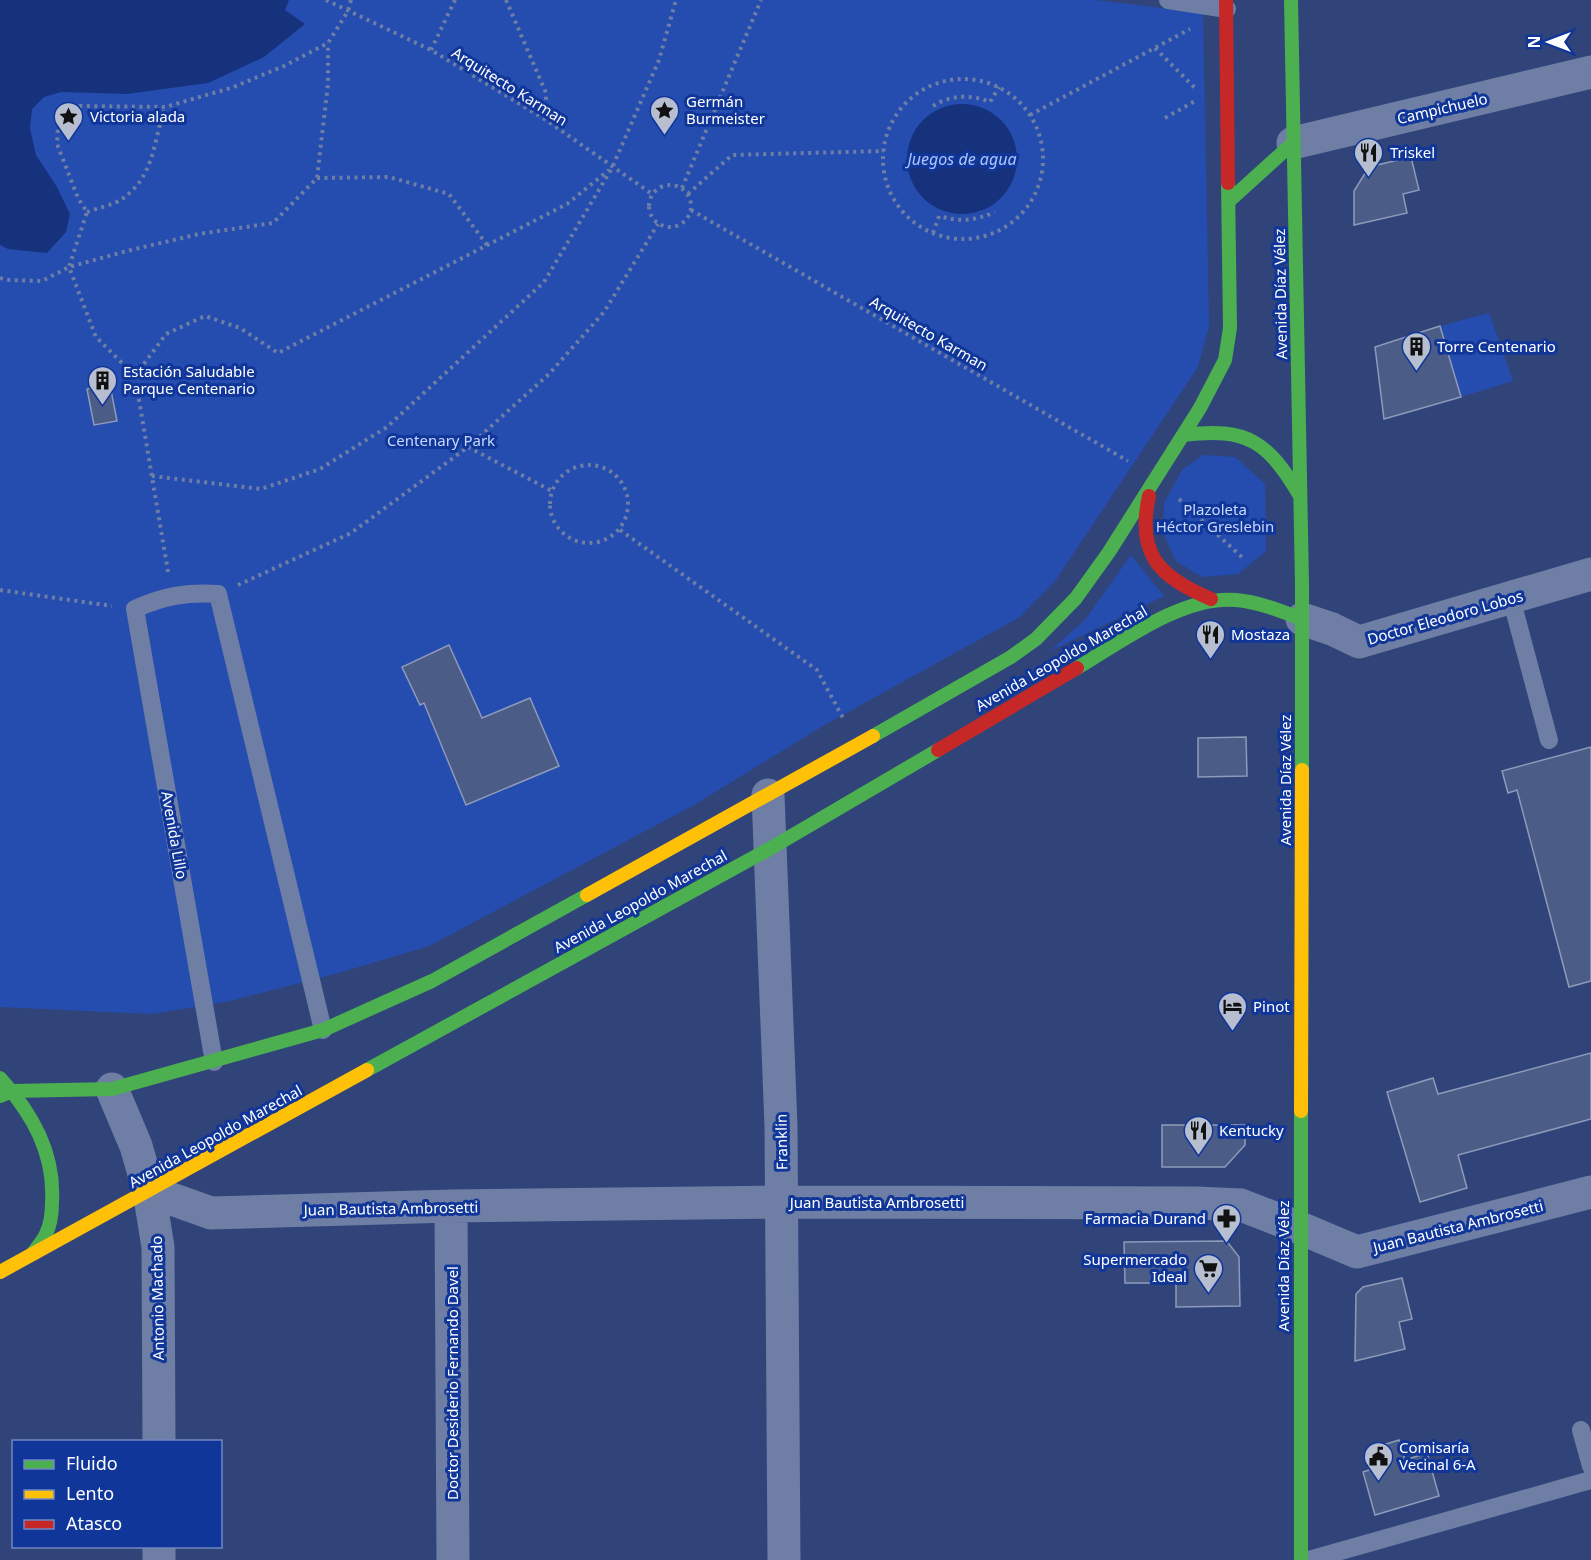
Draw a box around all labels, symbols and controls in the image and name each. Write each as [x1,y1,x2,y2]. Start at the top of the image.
north arrow [1519,12,1579,72]
text: N [1523,35,1545,49]
street label: Arquitecto Karman [448,42,572,130]
street label: Campichuelo [1395,88,1489,128]
place label: Germán Burmeister [686,91,765,128]
place icon: Germán Burmeister [649,94,681,136]
place icon: Victoria alada [53,100,85,142]
place label: Victoria alada [90,106,185,126]
restaurant icon: Triskel [1353,136,1385,178]
place label: Triskel [1390,142,1435,162]
water label: Juegos de agua [904,148,1017,170]
street label: Avenida Díaz Vélez [1269,228,1291,360]
street label: Arquitecto Karman [866,291,992,375]
building icon: Torre Centenario [1400,330,1432,372]
place label: Torre Centenario [1437,336,1556,356]
place label: Estación Saludable Parque Centenario [123,361,255,398]
building icon: Estación Saludable Parque Centenario [86,364,118,406]
park label: Centenary Park [387,430,495,450]
park label: Plazoleta Héctor Greslebin [1156,499,1274,536]
street label: Doctor Eleodoro Lobos [1365,585,1525,649]
street label: Avenida Leopoldo Marechal [971,601,1151,715]
restaurant icon: Mostaza [1194,618,1226,660]
place label: Mostaza [1231,624,1290,644]
street label: Avenida Díaz Vélez [1275,715,1295,845]
street label: Avenida Lillo [157,789,193,881]
street label: Avenida Leopoldo Marechal [550,845,730,957]
hotel icon: Pinot [1216,990,1248,1032]
place label: Pinot [1253,996,1290,1016]
street label: Avenida Leopoldo Marechal [125,1080,305,1192]
street label: Franklin [771,1114,791,1170]
restaurant icon: Kentucky [1182,1114,1214,1156]
place label: Kentucky [1219,1120,1284,1140]
street label: Juan Bautista Ambrosetti [788,1192,964,1212]
street label: Juan Bautista Ambrosetti [1369,1195,1545,1257]
street label: Juan Bautista Ambrosetti [301,1196,479,1220]
street label: Avenida Díaz Vélez [1273,1201,1293,1331]
pharmacy icon: Farmacia Durand [1211,1202,1243,1244]
place label: Farmacia Durand [1085,1208,1206,1228]
street label: Antonio Machado [146,1235,168,1361]
place label: Supermercado Ideal [1083,1249,1187,1286]
supermarket icon: Supermercado Ideal [1192,1252,1224,1294]
street label: Doctor Desiderio Fernando Davel [442,1266,462,1500]
place label: Comisaría Vecinal 6-A [1399,1437,1476,1474]
legend [12,1440,222,1548]
public building icon: Comisaría Vecinal 6-A [1362,1440,1394,1482]
text: Fluido [66,1451,118,1475]
text: Lento [66,1481,114,1505]
text: Atasco [66,1511,122,1535]

